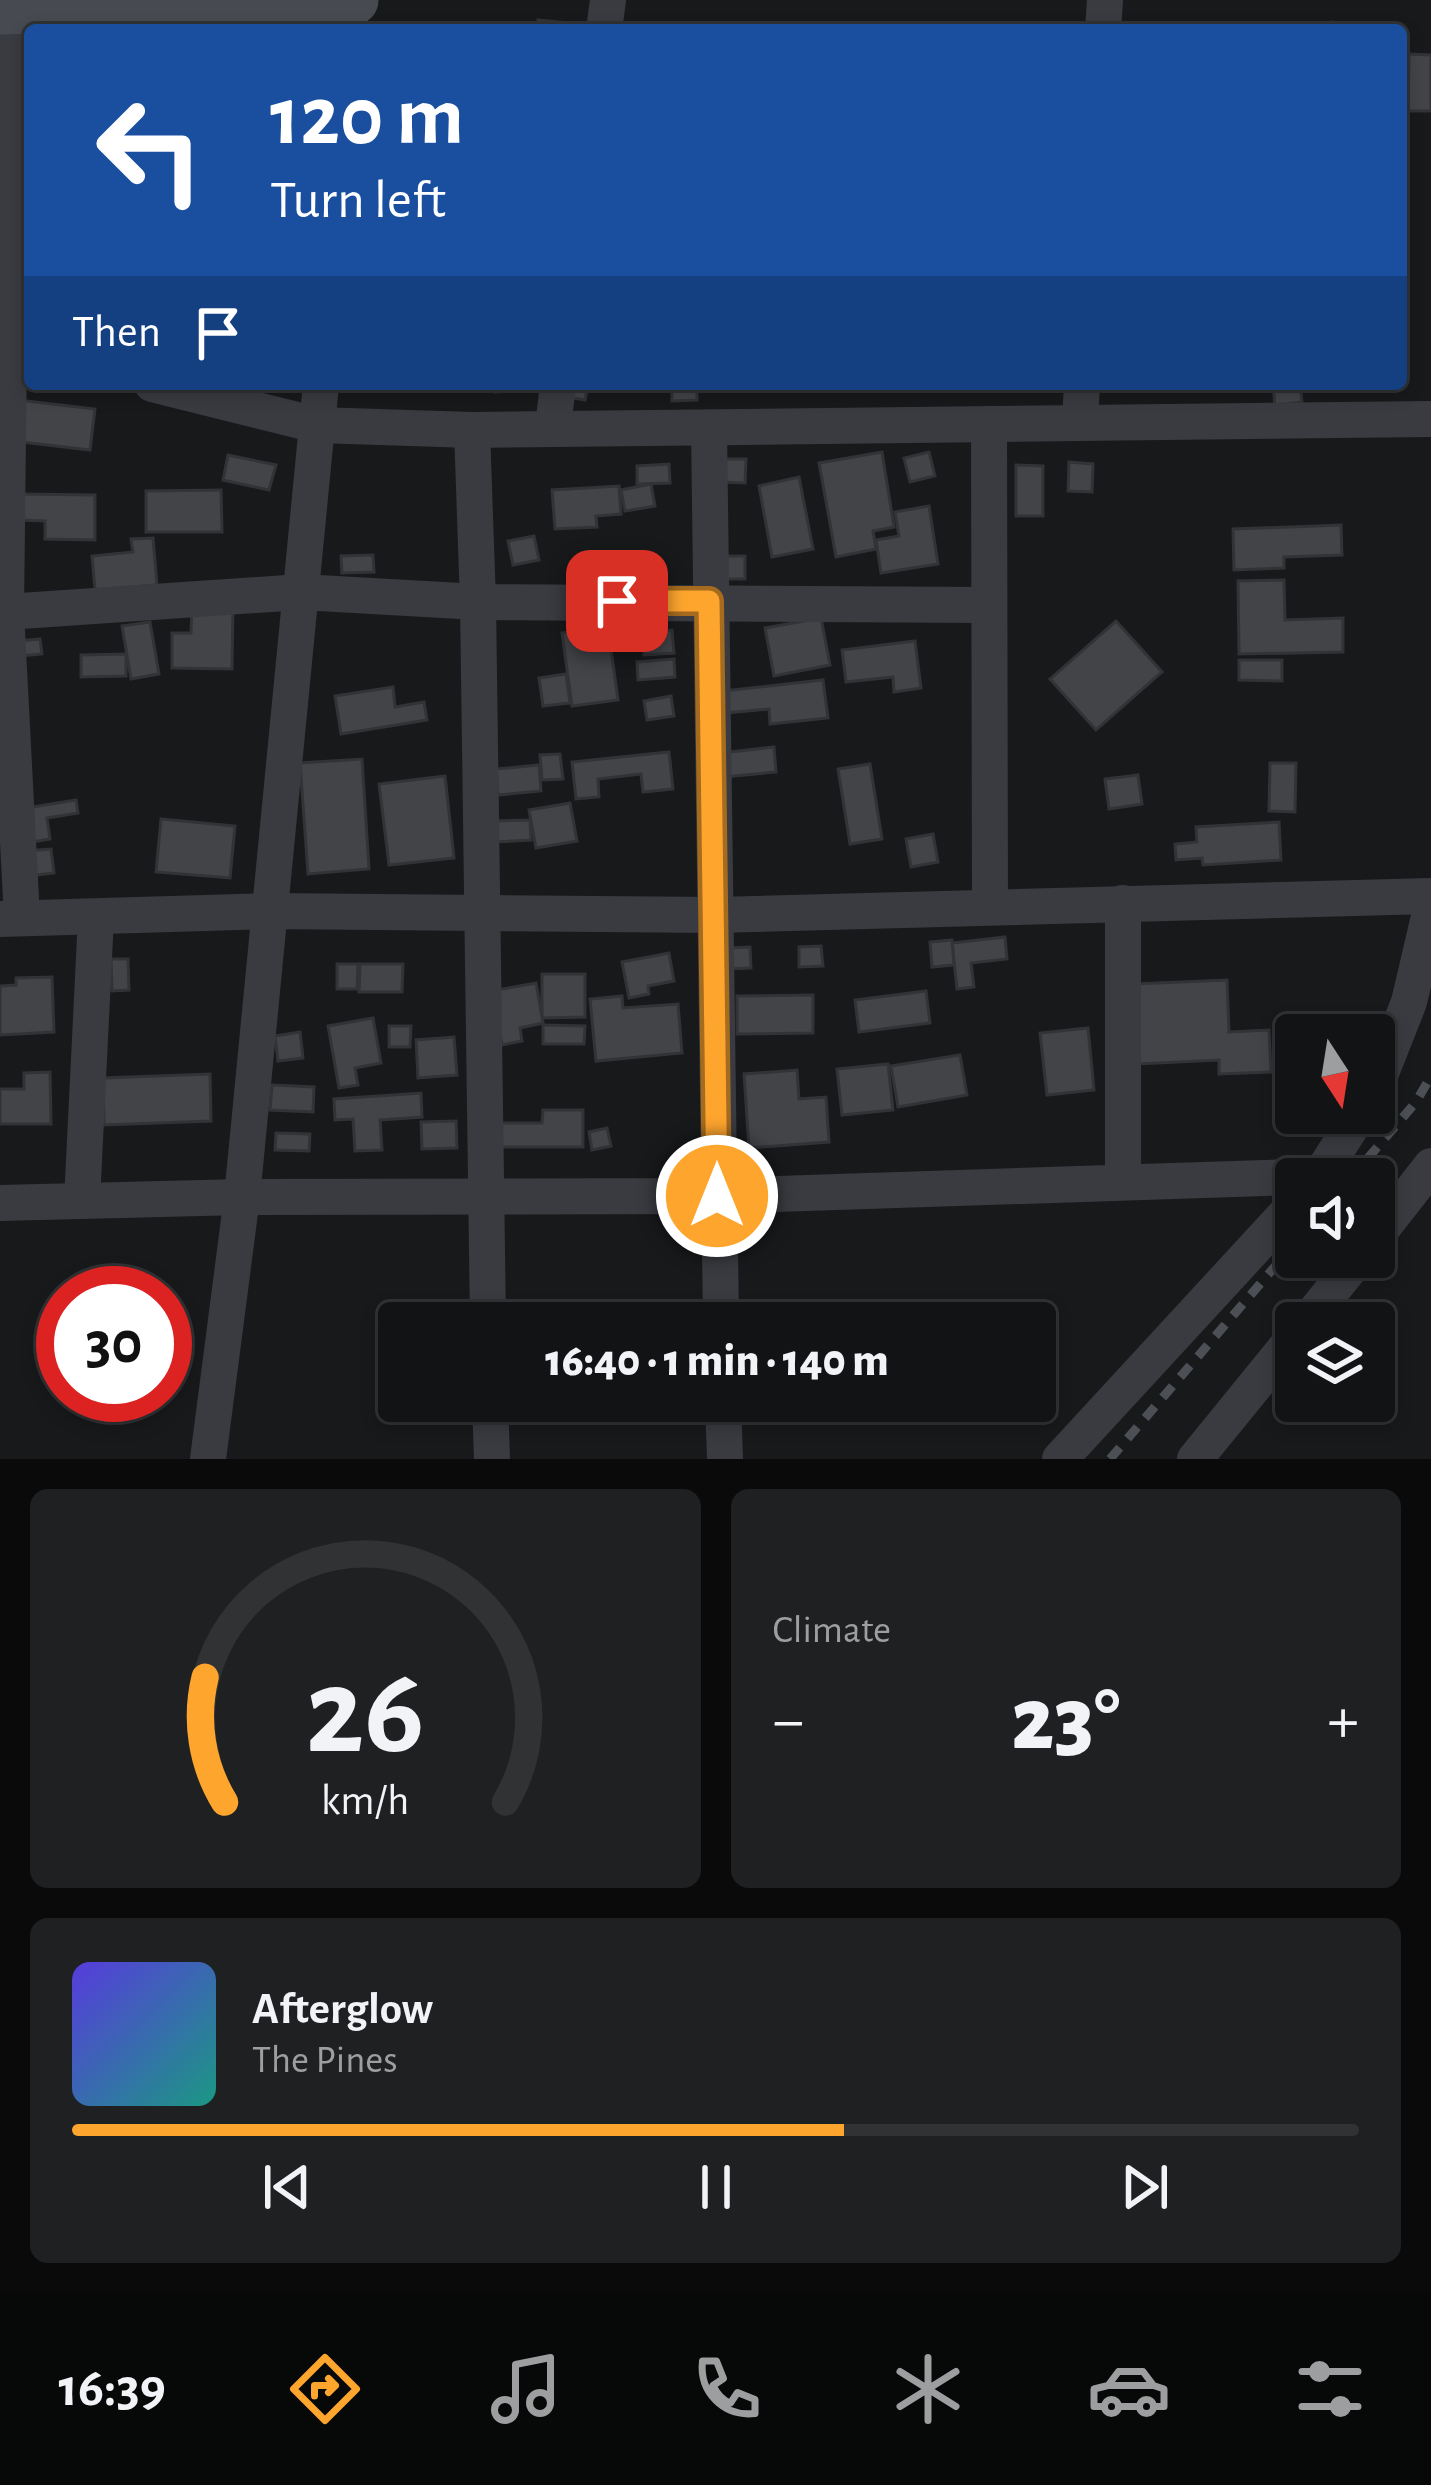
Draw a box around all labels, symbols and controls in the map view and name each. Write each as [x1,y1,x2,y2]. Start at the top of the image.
icon: left [72,72,228,228]
text: 120 m [270,76,464,160]
text: Turn left [270,174,446,228]
icon: arrive [185,300,251,366]
text: Then [72,310,161,355]
pin [566,550,668,652]
icon: arrive [584,568,650,634]
north arrow [1275,1014,1395,1134]
map controls [1275,1014,1395,1422]
position arrow [654,1133,780,1259]
button: sound [1275,1158,1395,1278]
speed limit sign: 30 [36,1266,192,1422]
button: layers [1275,1302,1395,1422]
text: 16:40 · 1 min · 140 m [545,1339,889,1384]
text: Climate [773,1611,891,1650]
text: 26 [306,1651,425,1776]
text: 23° [1011,1676,1120,1766]
text: − [773,1688,804,1754]
text: + [1327,1688,1359,1754]
text: km/h [321,1779,409,1822]
text: Afterglow [252,1987,433,2032]
text: The Pines [252,2041,398,2080]
icon: previous [254,2154,320,2220]
icon: pause [683,2154,749,2220]
icon: next [1112,2154,1178,2220]
icon: directions [283,2347,367,2431]
icon: music [484,2347,568,2431]
icon: phone [685,2347,769,2431]
icon: climate [886,2347,970,2431]
icon: car [1087,2347,1171,2431]
icon: filters [1288,2347,1372,2431]
text: 16:39 [59,2362,166,2416]

